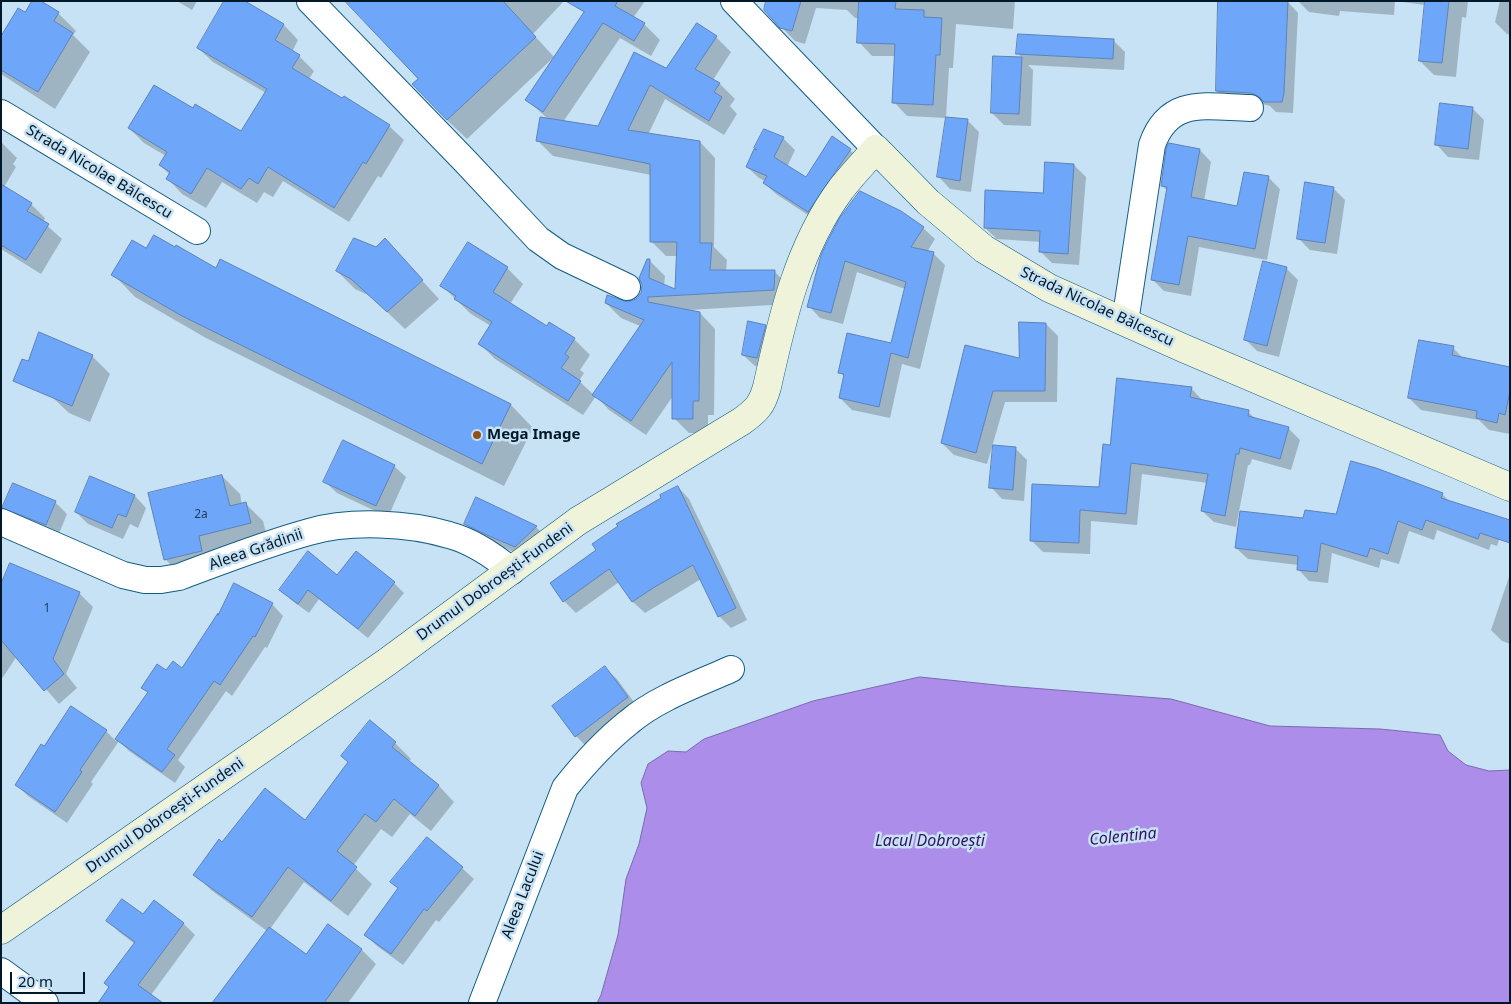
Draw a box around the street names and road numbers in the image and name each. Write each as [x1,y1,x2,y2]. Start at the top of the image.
street label: Strada Nicolae Bălcescu [23,121,175,223]
street label: Strada Nicolae Bălcescu [1018,264,1176,350]
street label: Drumul Dobroești-Fundeni [413,519,577,645]
street label: Aleea Grădinii [207,526,305,574]
street label: Drumul Dobroești-Fundeni [83,755,247,877]
street label: Aleea Lacului [498,849,548,941]

